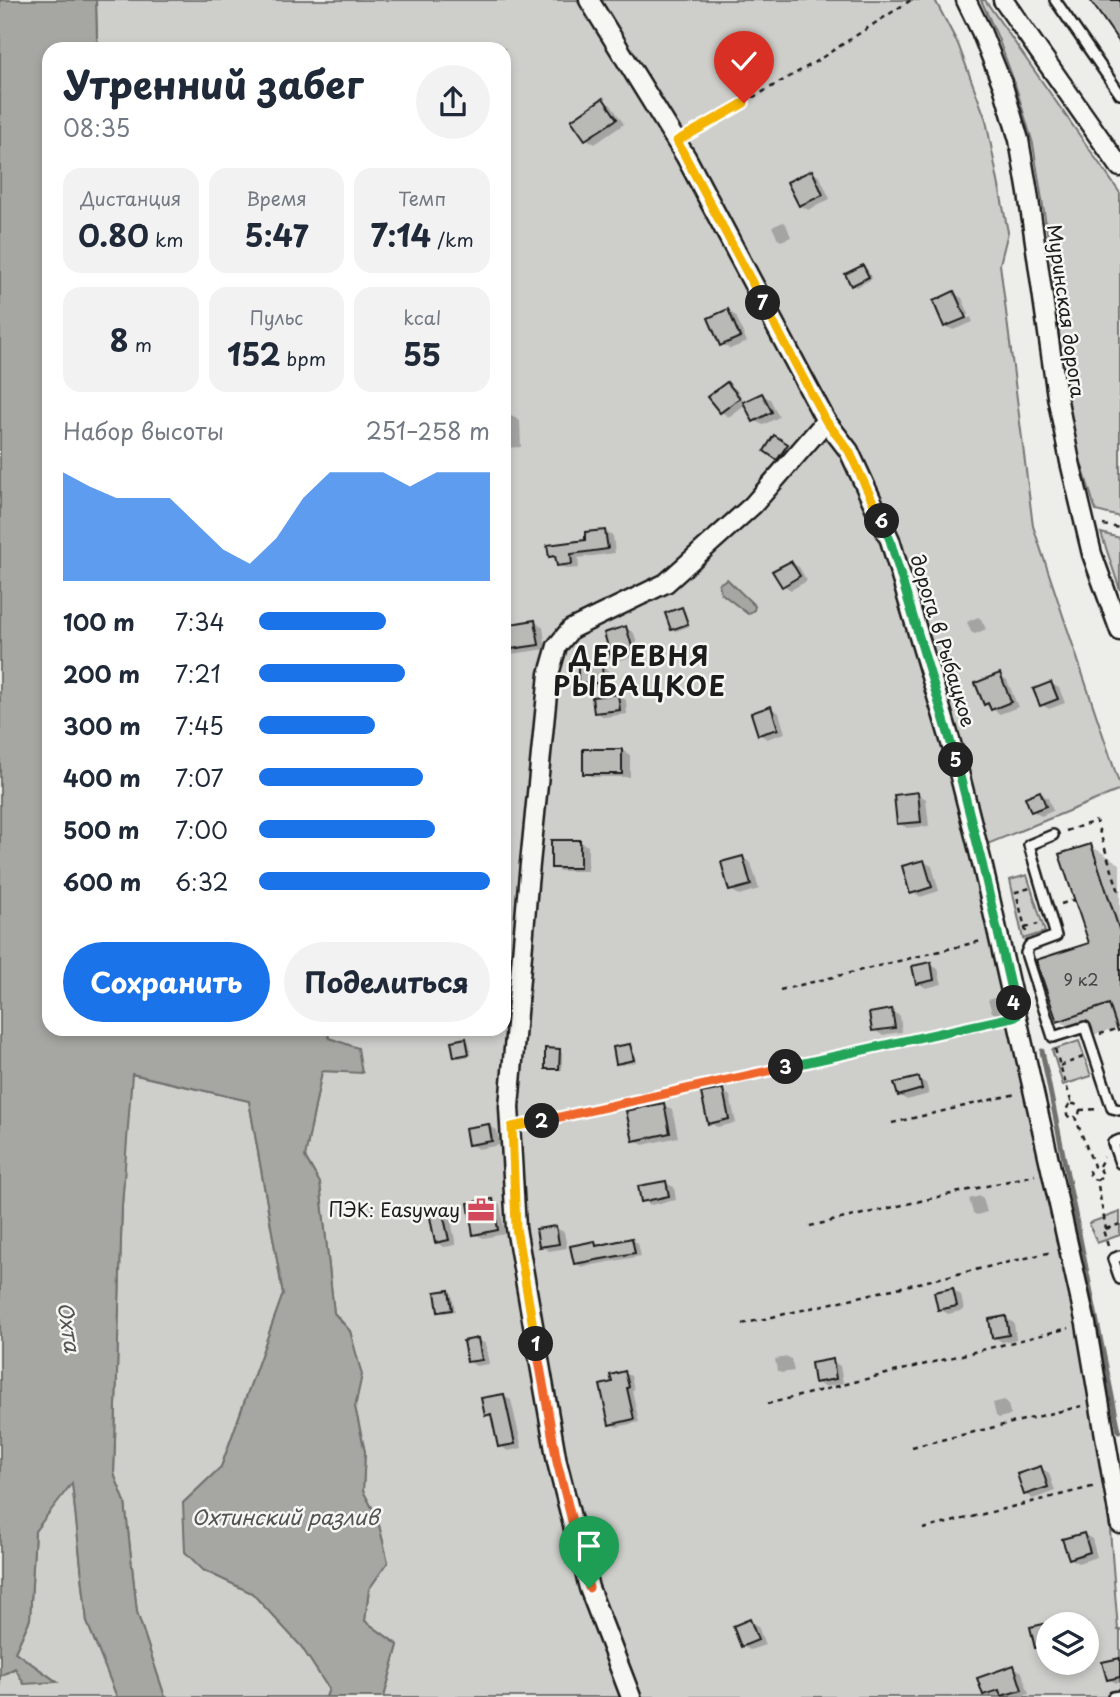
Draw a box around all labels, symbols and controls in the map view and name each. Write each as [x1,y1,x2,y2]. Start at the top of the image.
pin [714,31,774,103]
icon: check [725,42,763,80]
text: Утренний забег [63,55,363,112]
button: share [416,65,490,139]
text: 08:35 [63,110,130,145]
text: Дистанция [80,184,181,212]
text: Время [246,184,307,212]
text: Темп [398,184,446,212]
text: 0.80 [78,212,149,257]
text: 5:47 [245,212,308,257]
text: 7:14 [371,212,431,257]
street label: Муринская дорога [1041,222,1093,400]
text: km [149,225,184,253]
text: /km [431,225,474,253]
pin: 7 [746,286,780,320]
text: 7 [757,288,768,316]
text: Пульс [250,303,303,331]
text: kcal [403,303,441,331]
text: 8 [110,317,128,362]
text: m [128,330,152,358]
text: 152 [227,331,280,376]
text: 55 [403,331,441,376]
text: bpm [280,344,326,372]
text: Набор высоты [63,413,224,448]
text: 251–258 m [366,413,490,448]
pin: 6 [864,504,900,538]
text: 6 [875,506,888,534]
street label: дорога в Рыбацкое [904,551,983,730]
text: 100 m [63,604,135,639]
text: 7:34 [175,604,225,639]
district label: ДЕРЕВНЯ РЫБАЦКОЕ [553,636,727,705]
text: 200 m [63,656,140,691]
text: 7:21 [175,656,221,691]
text: 300 m [63,708,141,743]
text: 7:45 [175,708,224,743]
pin: 5 [939,742,974,778]
text: 5 [949,745,962,773]
text: 400 m [63,760,141,795]
text: 7:07 [175,760,224,795]
text: 500 m [63,812,140,847]
text: 7:00 [175,812,228,847]
text: 600 m [63,864,141,899]
text: 6:32 [175,864,229,899]
button: Сохранить [63,942,270,1022]
button: Поделиться [284,942,490,1022]
house number: 9 к2 [1063,967,1099,991]
pin: 4 [996,986,1032,1020]
text: 4 [1007,988,1020,1016]
pin: 3 [768,1050,804,1084]
text: 3 [779,1052,792,1080]
pin: 2 [524,1104,560,1138]
text: 2 [535,1106,548,1134]
place label: ПЭК: Easyway [328,1195,460,1223]
office icon: ПЭК: Easyway [466,1195,496,1225]
water label: Охта [50,1299,90,1355]
pin: 1 [518,1326,554,1362]
text: 1 [531,1329,540,1357]
water label: Охтинский разлив [191,1500,381,1532]
pin [559,1516,619,1588]
icon: arrive [570,1527,608,1565]
map controls [1036,1612,1099,1675]
button: layers [1036,1612,1099,1675]

